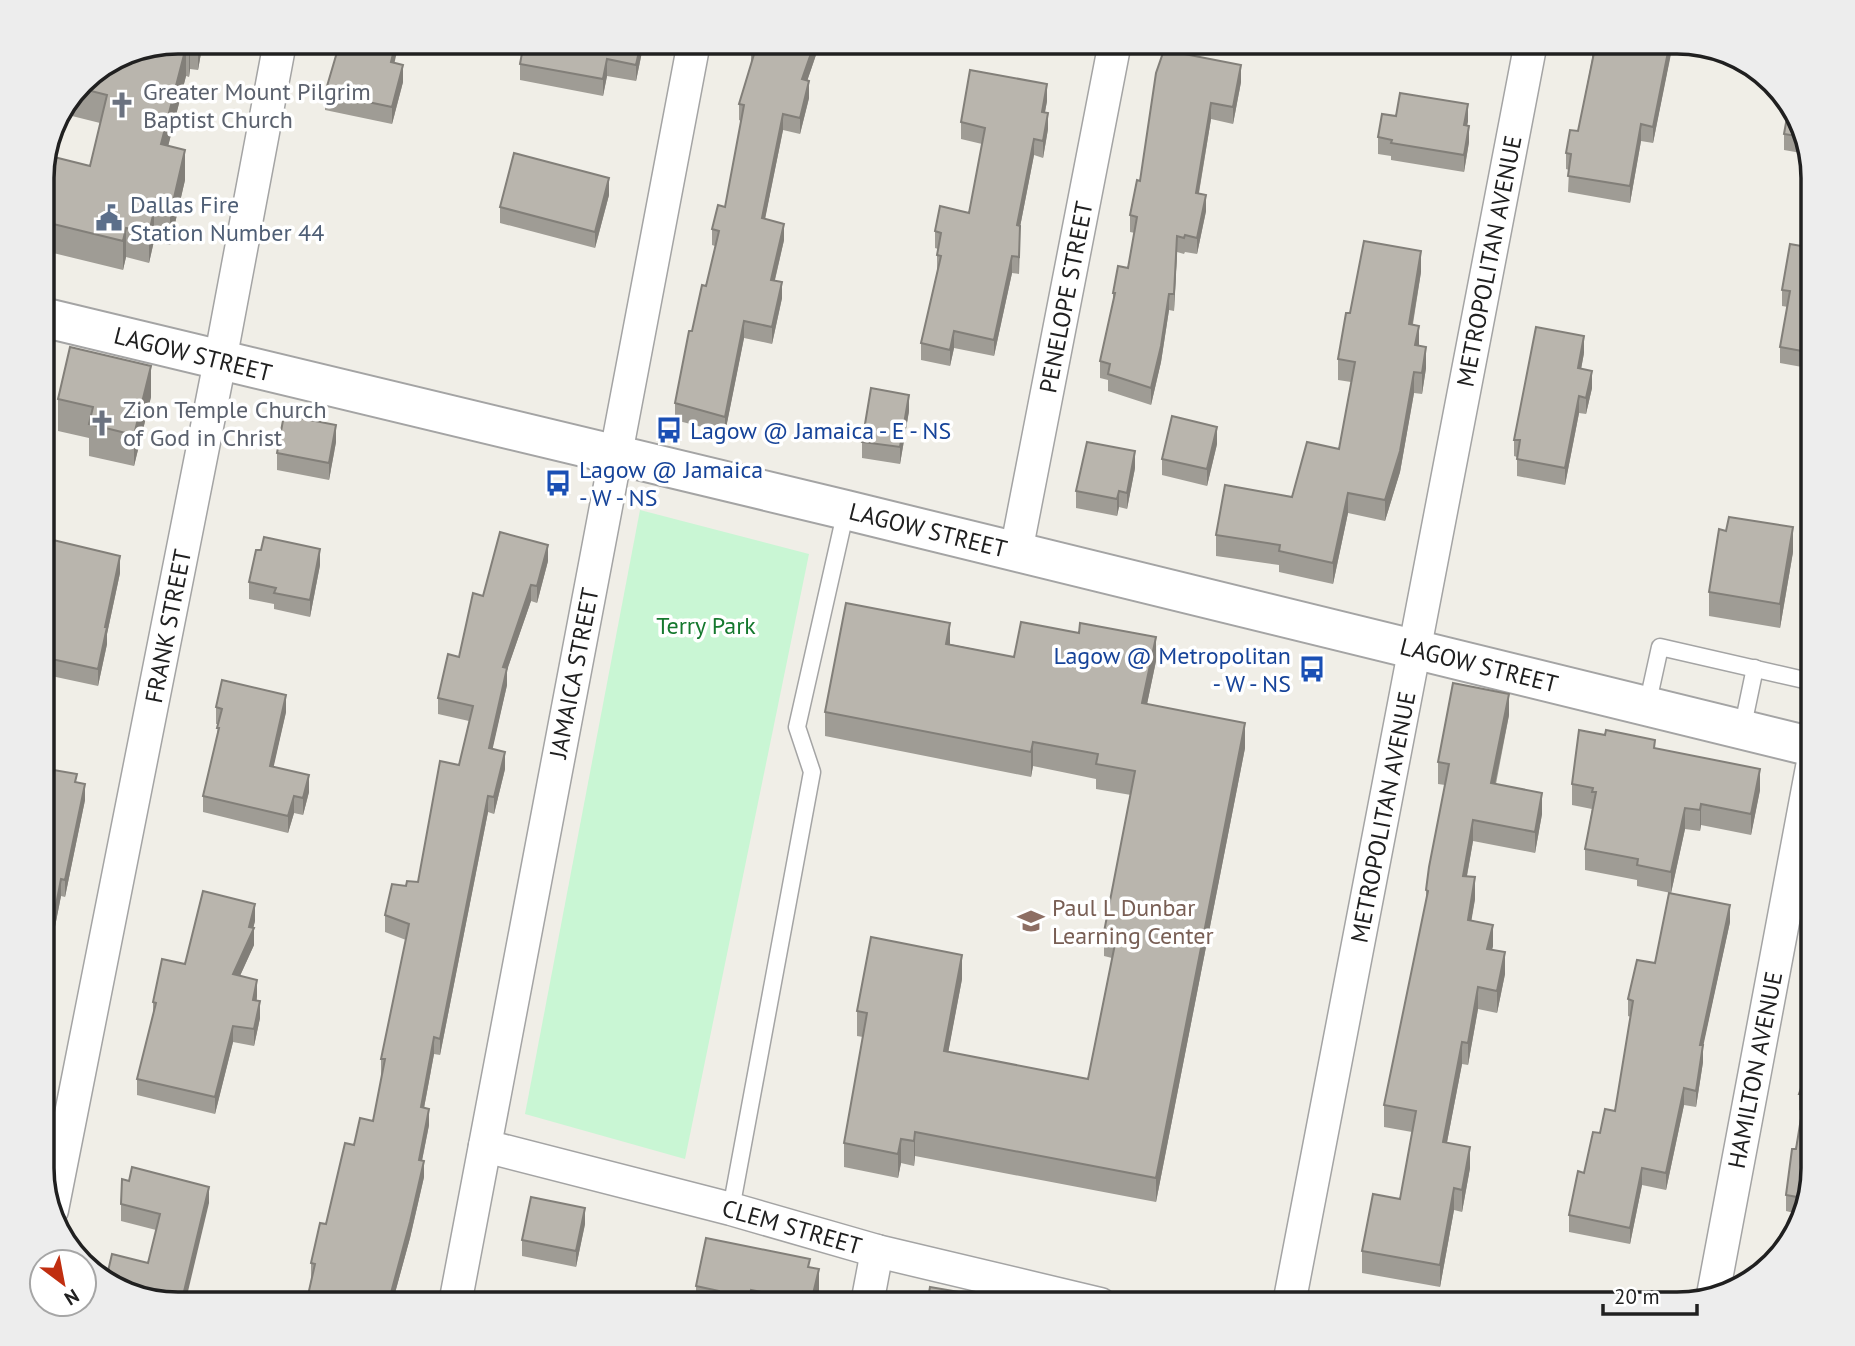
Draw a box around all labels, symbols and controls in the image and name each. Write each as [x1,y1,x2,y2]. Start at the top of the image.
place label: Greater Mount Pilgrim Baptist Church [143,76,371,135]
church icon: Greater Mount Pilgrim Baptist Church [107,90,137,120]
street label: METROPOLITAN AVENUE [1449,133,1529,389]
place label: Dallas Fire Station Number 44 [130,189,324,248]
street label: PENELOPE STREET [1032,199,1100,395]
public building icon: Dallas Fire Station Number 44 [94,203,124,233]
street label: LAGOW STREET [111,319,275,389]
place label: Zion Temple Church of God in Christ [123,394,327,453]
church icon: Zion Temple Church of God in Christ [87,408,117,438]
bus stop icon: Lagow @ Jamaica - E - NS [654,415,684,445]
place label: Lagow @ Jamaica - E - NS [690,415,951,446]
place label: Lagow @ Jamaica - W - NS [579,454,763,513]
bus stop icon: Lagow @ Jamaica - W - NS [543,468,573,498]
street label: LAGOW STREET [846,495,1010,565]
street label: FRANK STREET [138,546,198,706]
street label: JAMAICA STREET [542,585,606,762]
park label: Terry Park [656,610,756,641]
street label: LAGOW STREET [1397,630,1561,700]
place label: Lagow @ Metropolitan - W - NS [1053,640,1291,699]
bus stop icon: Lagow @ Metropolitan - W - NS [1297,654,1327,684]
street label: METROPOLITAN AVENUE [1343,689,1423,945]
place label: Paul L Dunbar Learning Center [1052,892,1214,951]
school or university icon: Paul L Dunbar Learning Center [1016,906,1046,936]
street label: HAMILTON AVENUE [1721,969,1789,1171]
street label: CLEM STREET [719,1192,865,1262]
north arrow [28,1248,98,1318]
scale bar [1603,1272,1698,1316]
text: 20 m [1614,1283,1660,1310]
text: N [60,1284,84,1311]

